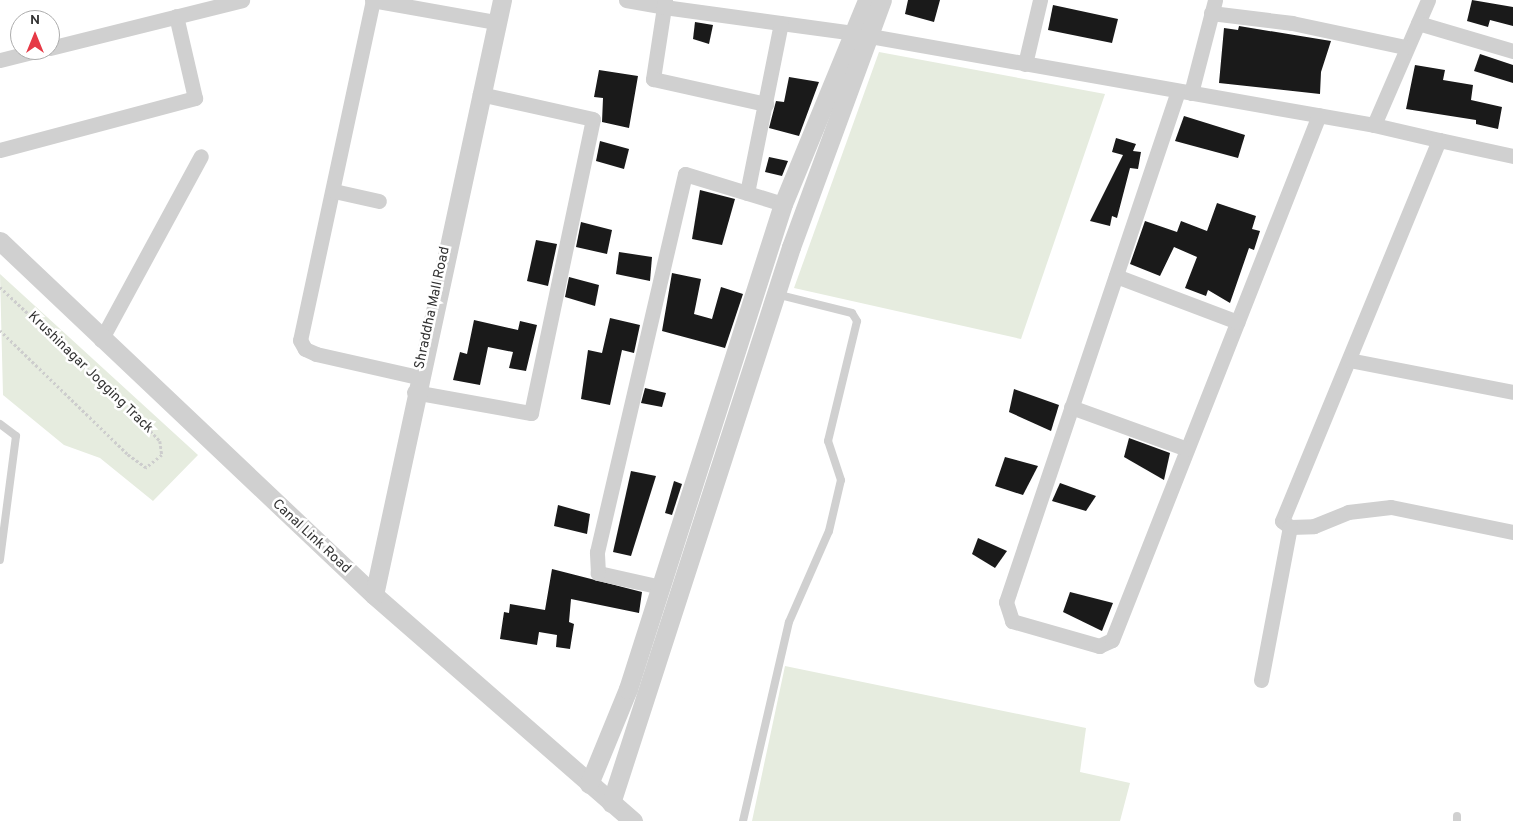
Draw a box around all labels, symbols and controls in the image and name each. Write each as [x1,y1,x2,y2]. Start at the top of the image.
north arrow [10,10,60,60]
text: N [30,12,40,29]
street label: Shraddha Mall Road [412,245,454,371]
street label: Krushinagar Jogging Track [24,308,156,438]
street label: Canal Link Road [268,496,354,578]

